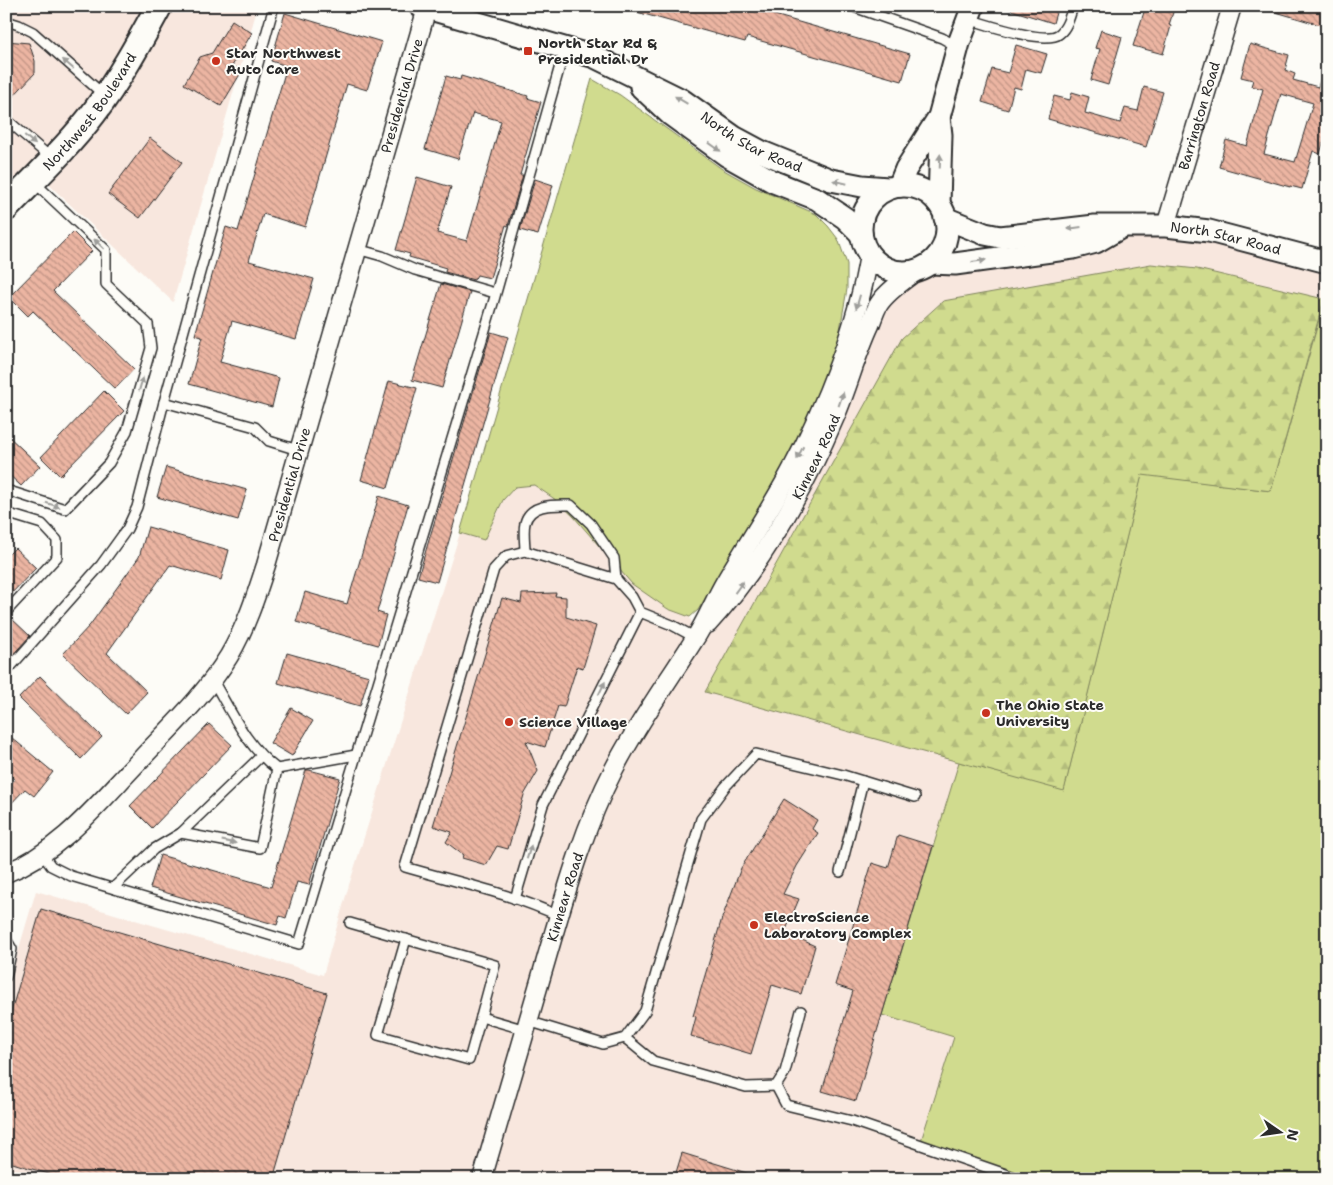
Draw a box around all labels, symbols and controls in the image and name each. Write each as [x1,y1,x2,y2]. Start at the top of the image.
place label: North Star Rd & Presidential Dr [538,34,657,68]
street label: Presidential Drive [377,36,427,155]
place label: Star Northwest Auto Care [226,44,341,78]
marker: North Star Rd & Presidential Dr [522,45,534,57]
street label: Northwest Boulevard [39,49,140,174]
marker: Star Northwest Auto Care [210,55,222,67]
one-way arrow [63,58,75,70]
street label: Barrington Road [1174,59,1224,172]
one-way arrow [674,96,688,105]
street label: North Star Road [697,107,805,176]
one-way arrow [23,134,35,146]
one-way arrow [708,142,722,152]
one-way arrow [937,152,945,168]
one-way arrow [833,178,848,186]
street label: North Star Road [1169,218,1283,259]
one-way arrow [1066,224,1082,232]
one-way arrow [93,238,105,250]
one-way arrow [971,256,987,264]
one-way arrow [854,295,862,310]
one-way arrow [138,376,146,391]
one-way arrow [837,391,845,406]
street label: Kinnear Road [788,411,844,503]
street label: Presidential Drive [264,425,314,544]
one-way arrow [796,446,804,460]
one-way arrow [45,501,60,509]
one-way arrow [734,580,744,594]
one-way arrow [598,681,606,695]
place label: The Ohio State University [996,696,1104,730]
marker: The Ohio State University [980,707,992,719]
place label: Science Village [519,713,627,731]
marker: Science Village [503,716,515,728]
one-way arrow [221,839,237,847]
one-way arrow [526,844,534,859]
street label: Kinnear Road [543,850,587,944]
place label: ElectroScience Laboratory Complex [764,908,911,942]
marker: ElectroScience Laboratory Complex [748,919,760,931]
north arrow [1256,1108,1306,1158]
text: N [1283,1127,1303,1142]

